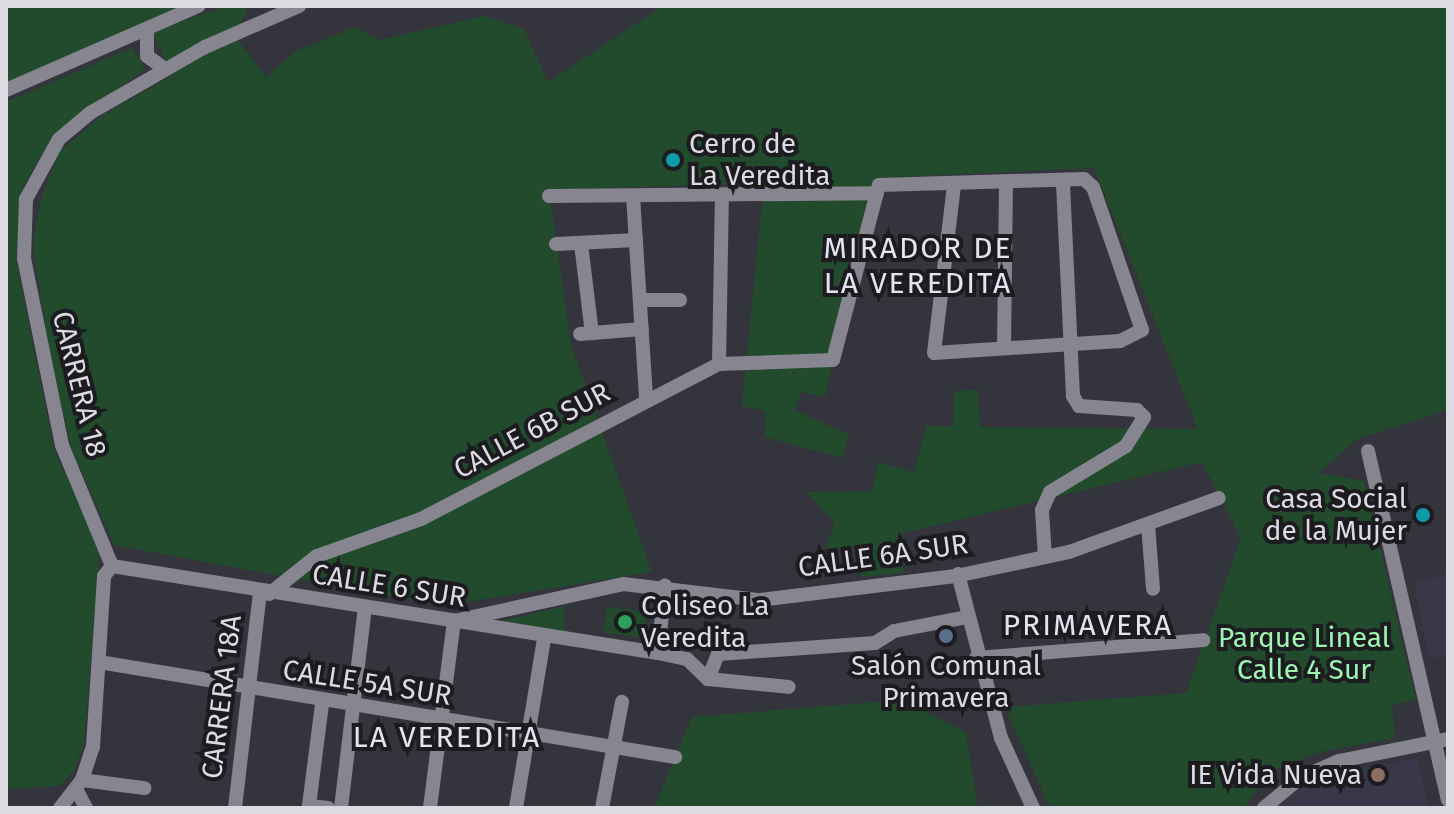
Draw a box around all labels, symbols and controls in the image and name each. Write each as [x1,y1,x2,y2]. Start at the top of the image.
place label: Cerro de La Veredita [689,127,830,193]
marker: Cerro de La Veredita [664,151,682,169]
district label: MIRADOR DE LA VEREDITA [823,230,1013,300]
street label: CARRERA 18 [45,308,113,460]
street label: CALLE 6B SUR [448,376,616,486]
place label: Casa Social de la Mujer [1265,482,1407,548]
marker: Casa Social de la Mujer [1414,506,1432,524]
street label: CALLE 6A SUR [796,527,970,585]
street label: CALLE 6 SUR [310,557,468,615]
place label: Coliseo La Veredita [641,589,770,655]
district label: PRIMAVERA [1003,607,1173,643]
street label: CARRERA 18A [195,613,249,781]
marker: Coliseo La Veredita [616,613,634,631]
park label: Parque Lineal Calle 4 Sur [1218,621,1390,687]
marker: Salón Comunal Primavera [937,627,955,645]
place label: Salón Comunal Primavera [851,649,1041,715]
street label: CALLE 5A SUR [280,653,454,713]
district label: LA VEREDITA [353,719,541,755]
place label: IE Vida Nueva [1189,758,1362,792]
marker: IE Vida Nueva [1369,766,1387,784]

